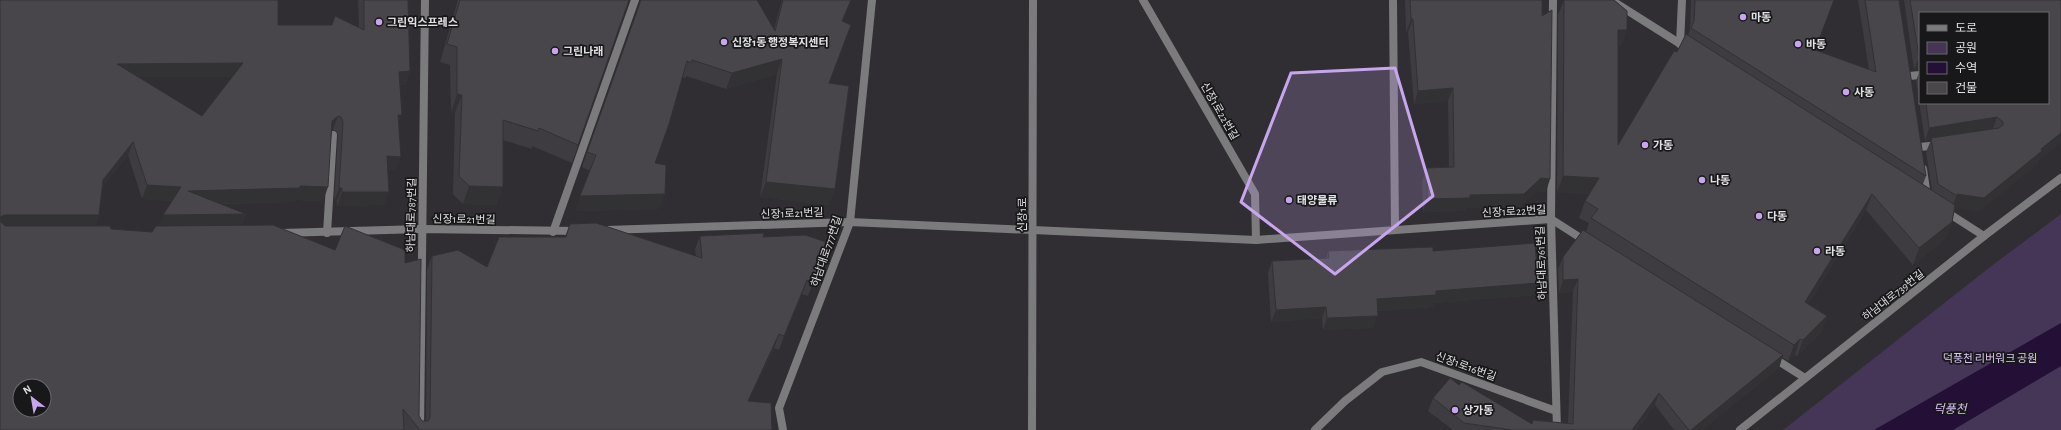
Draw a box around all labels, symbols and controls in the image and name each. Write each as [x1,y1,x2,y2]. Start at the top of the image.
marker: 마동 [1738,12,1748,22]
place label: 마동 [1751,12,1771,23]
legend [1919,12,2049,104]
marker: 그린익스프레스 [374,17,384,27]
place label: 그린익스프레스 [387,17,458,28]
text: 도로 [1955,22,1977,34]
place label: 신장1동 행정복지센터 [732,36,829,48]
marker: 신장1동 행정복지센터 [719,37,729,47]
marker: 바동 [1793,39,1803,49]
place label: 바동 [1806,39,1826,50]
text: 공원 [1955,42,1977,54]
marker: 그린나래 [550,46,560,56]
place label: 그린나래 [563,46,603,57]
text: 수역 [1955,62,1977,74]
street label: 신장1로22번길 [1199,81,1240,142]
text: 건물 [1955,82,1977,94]
marker: 사동 [1841,87,1851,97]
place label: 사동 [1854,87,1874,98]
marker: 가동 [1640,140,1650,150]
place label: 가동 [1653,140,1673,151]
marker: 나동 [1697,175,1707,185]
place label: 나동 [1710,175,1730,186]
street label: 하남대로787번길 [405,177,418,253]
marker: 태양물류 [1284,195,1294,205]
place label: 태양물류 [1297,195,1337,206]
street label: 신장1로 [1017,198,1028,232]
street label: 신장1로22번길 [1482,204,1546,219]
street label: 신장1로21번길 [760,207,824,220]
marker: 다동 [1754,211,1764,221]
place label: 다동 [1767,211,1787,222]
street label: 신장1로21번길 [432,213,496,226]
street label: 하남대로777번길 [809,214,844,288]
street label: 하남대로761번길 [1535,226,1548,300]
marker: 라동 [1812,246,1822,256]
place label: 라동 [1825,246,1845,257]
street label: 하남대로739번길 [1860,268,1926,323]
street label: 신장1로16번길 [1434,350,1497,382]
park label: 덕풍천 리버워크 공원 [1943,352,2037,364]
north arrow [12,378,52,418]
text: N [21,383,33,397]
water label: 덕풍천 [1933,403,1969,415]
marker: 상가동 [1450,405,1460,415]
place label: 상가동 [1463,405,1493,416]

